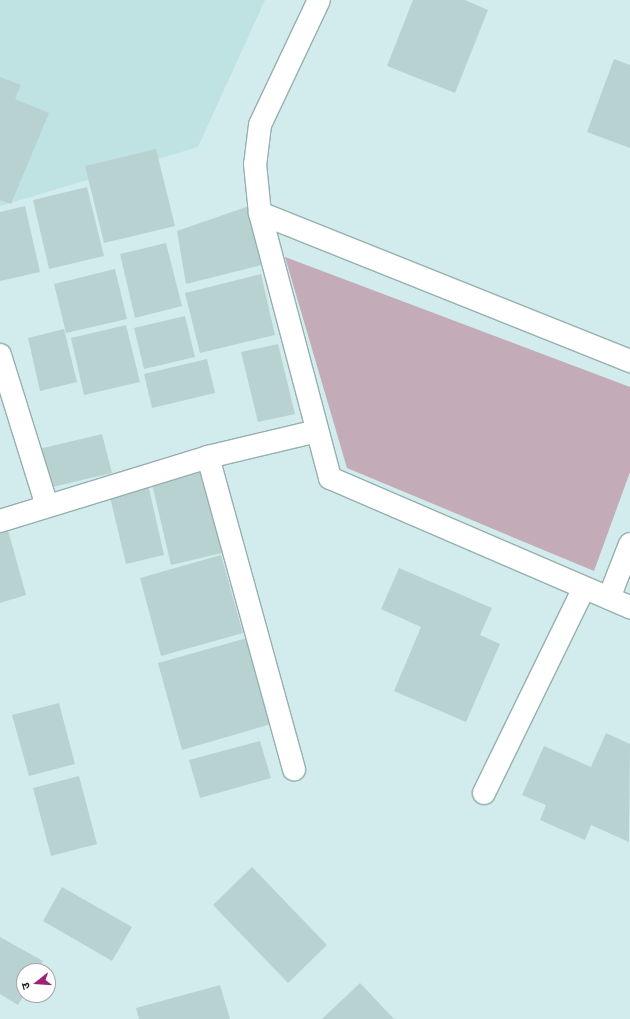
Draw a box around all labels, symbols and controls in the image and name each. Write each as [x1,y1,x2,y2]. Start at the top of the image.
north arrow [16,963,56,1003]
text: उ [18,981,33,991]

